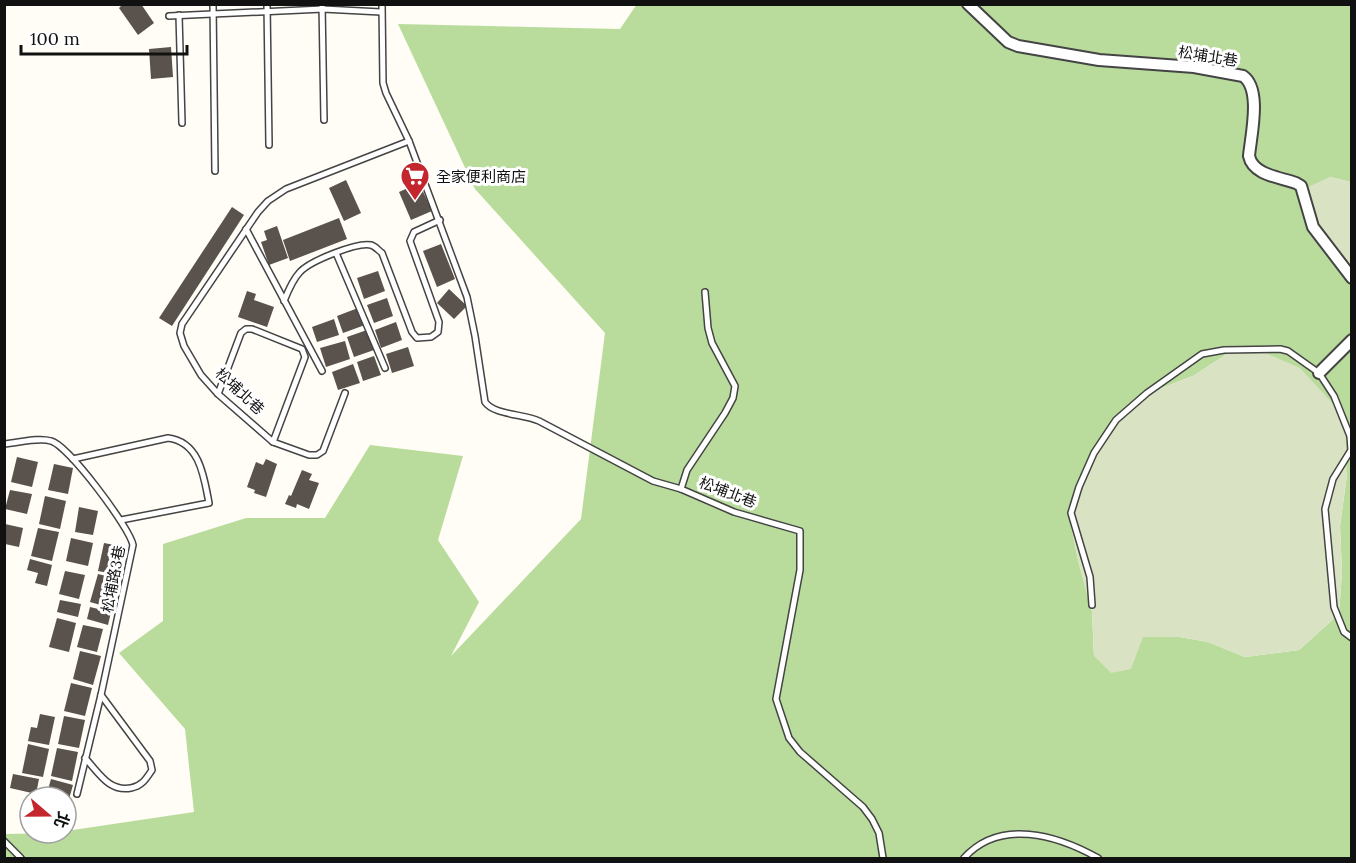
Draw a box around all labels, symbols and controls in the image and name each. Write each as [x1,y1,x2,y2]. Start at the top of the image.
scale bar [21,18,188,56]
text: 100 m [30,27,80,50]
street label: 松埔北巷 [1177,42,1239,70]
supermarket icon: 全家便利商店 [399,160,431,202]
place label: 全家便利商店 [436,167,526,186]
street label: 松埔北巷 [212,364,268,418]
street label: 松埔北巷 [697,472,759,512]
street label: 松埔路3巷 [97,544,129,614]
north arrow [18,785,78,845]
text: 北 [50,809,74,831]

